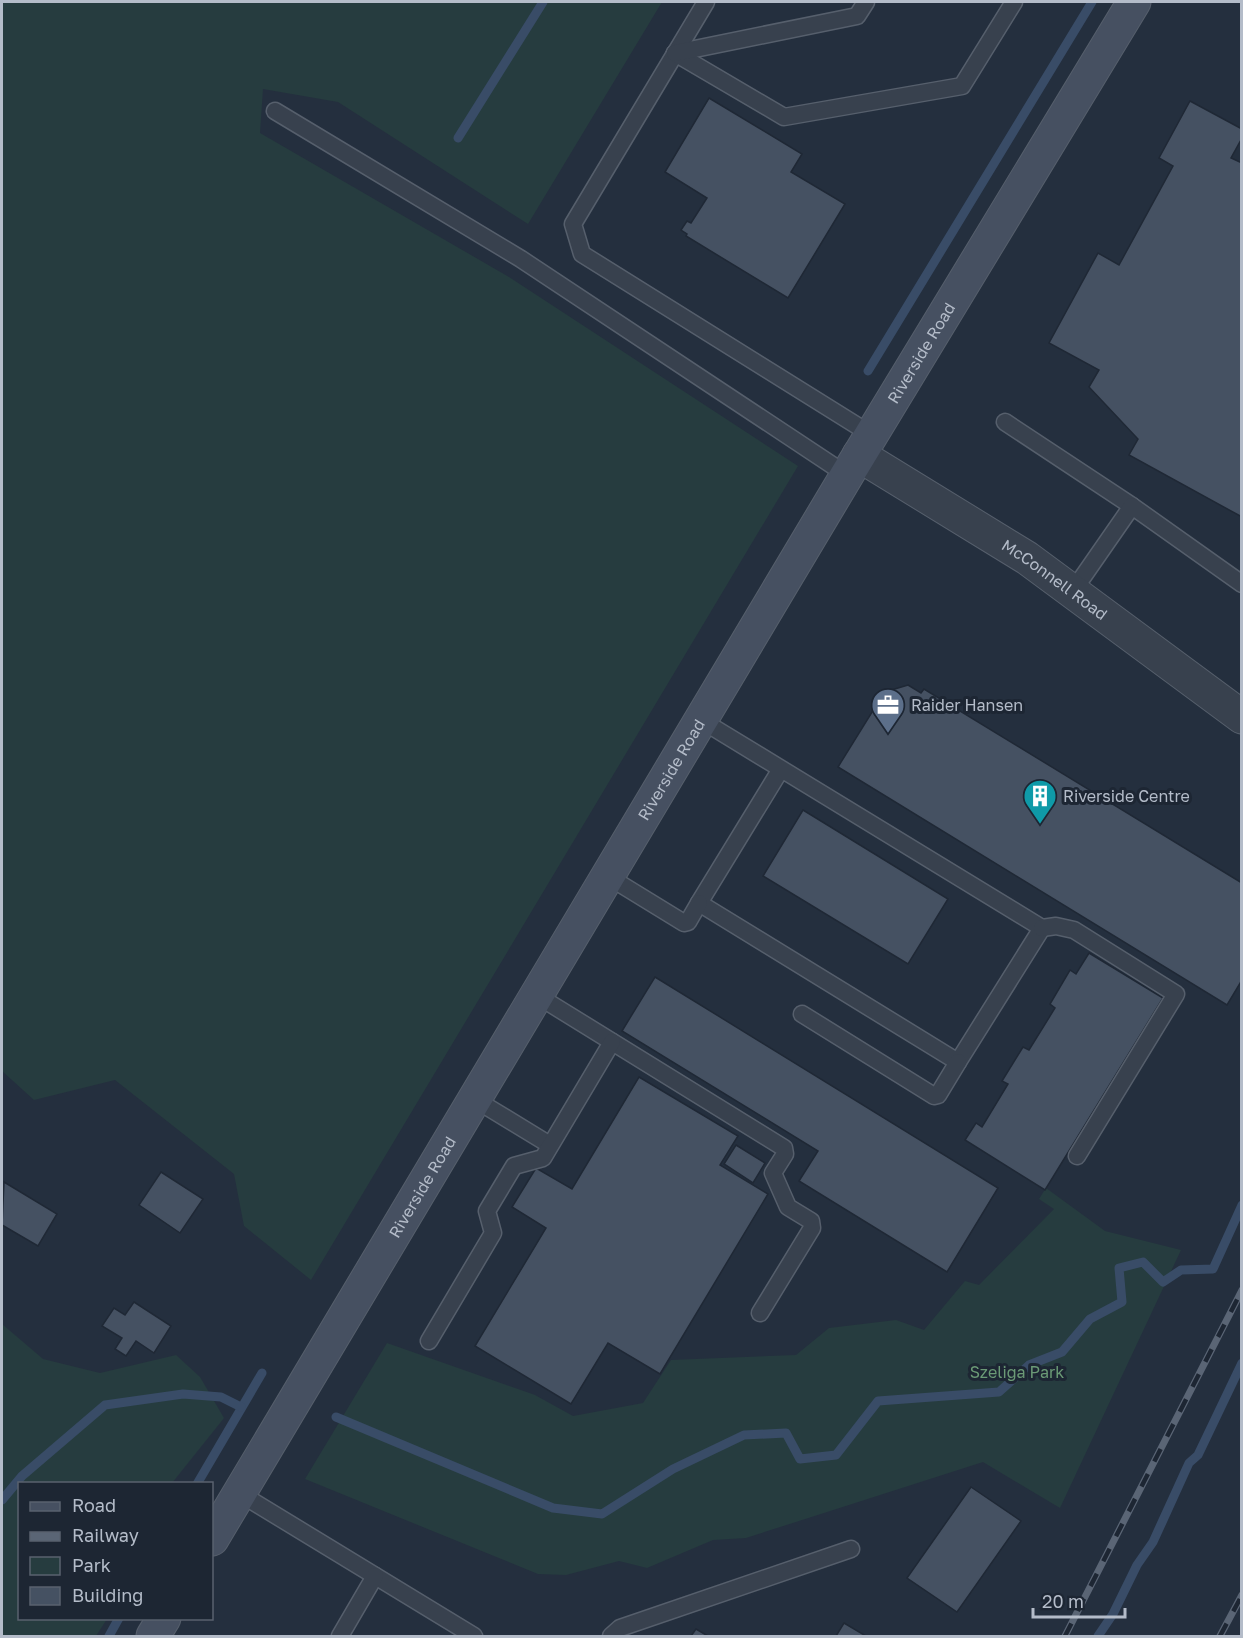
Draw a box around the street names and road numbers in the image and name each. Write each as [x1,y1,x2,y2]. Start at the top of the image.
street label: Riverside Road [883,299,959,407]
street label: McConnell Road [998,535,1111,624]
street label: Riverside Road [633,715,709,824]
street label: Riverside Road [384,1133,460,1241]

